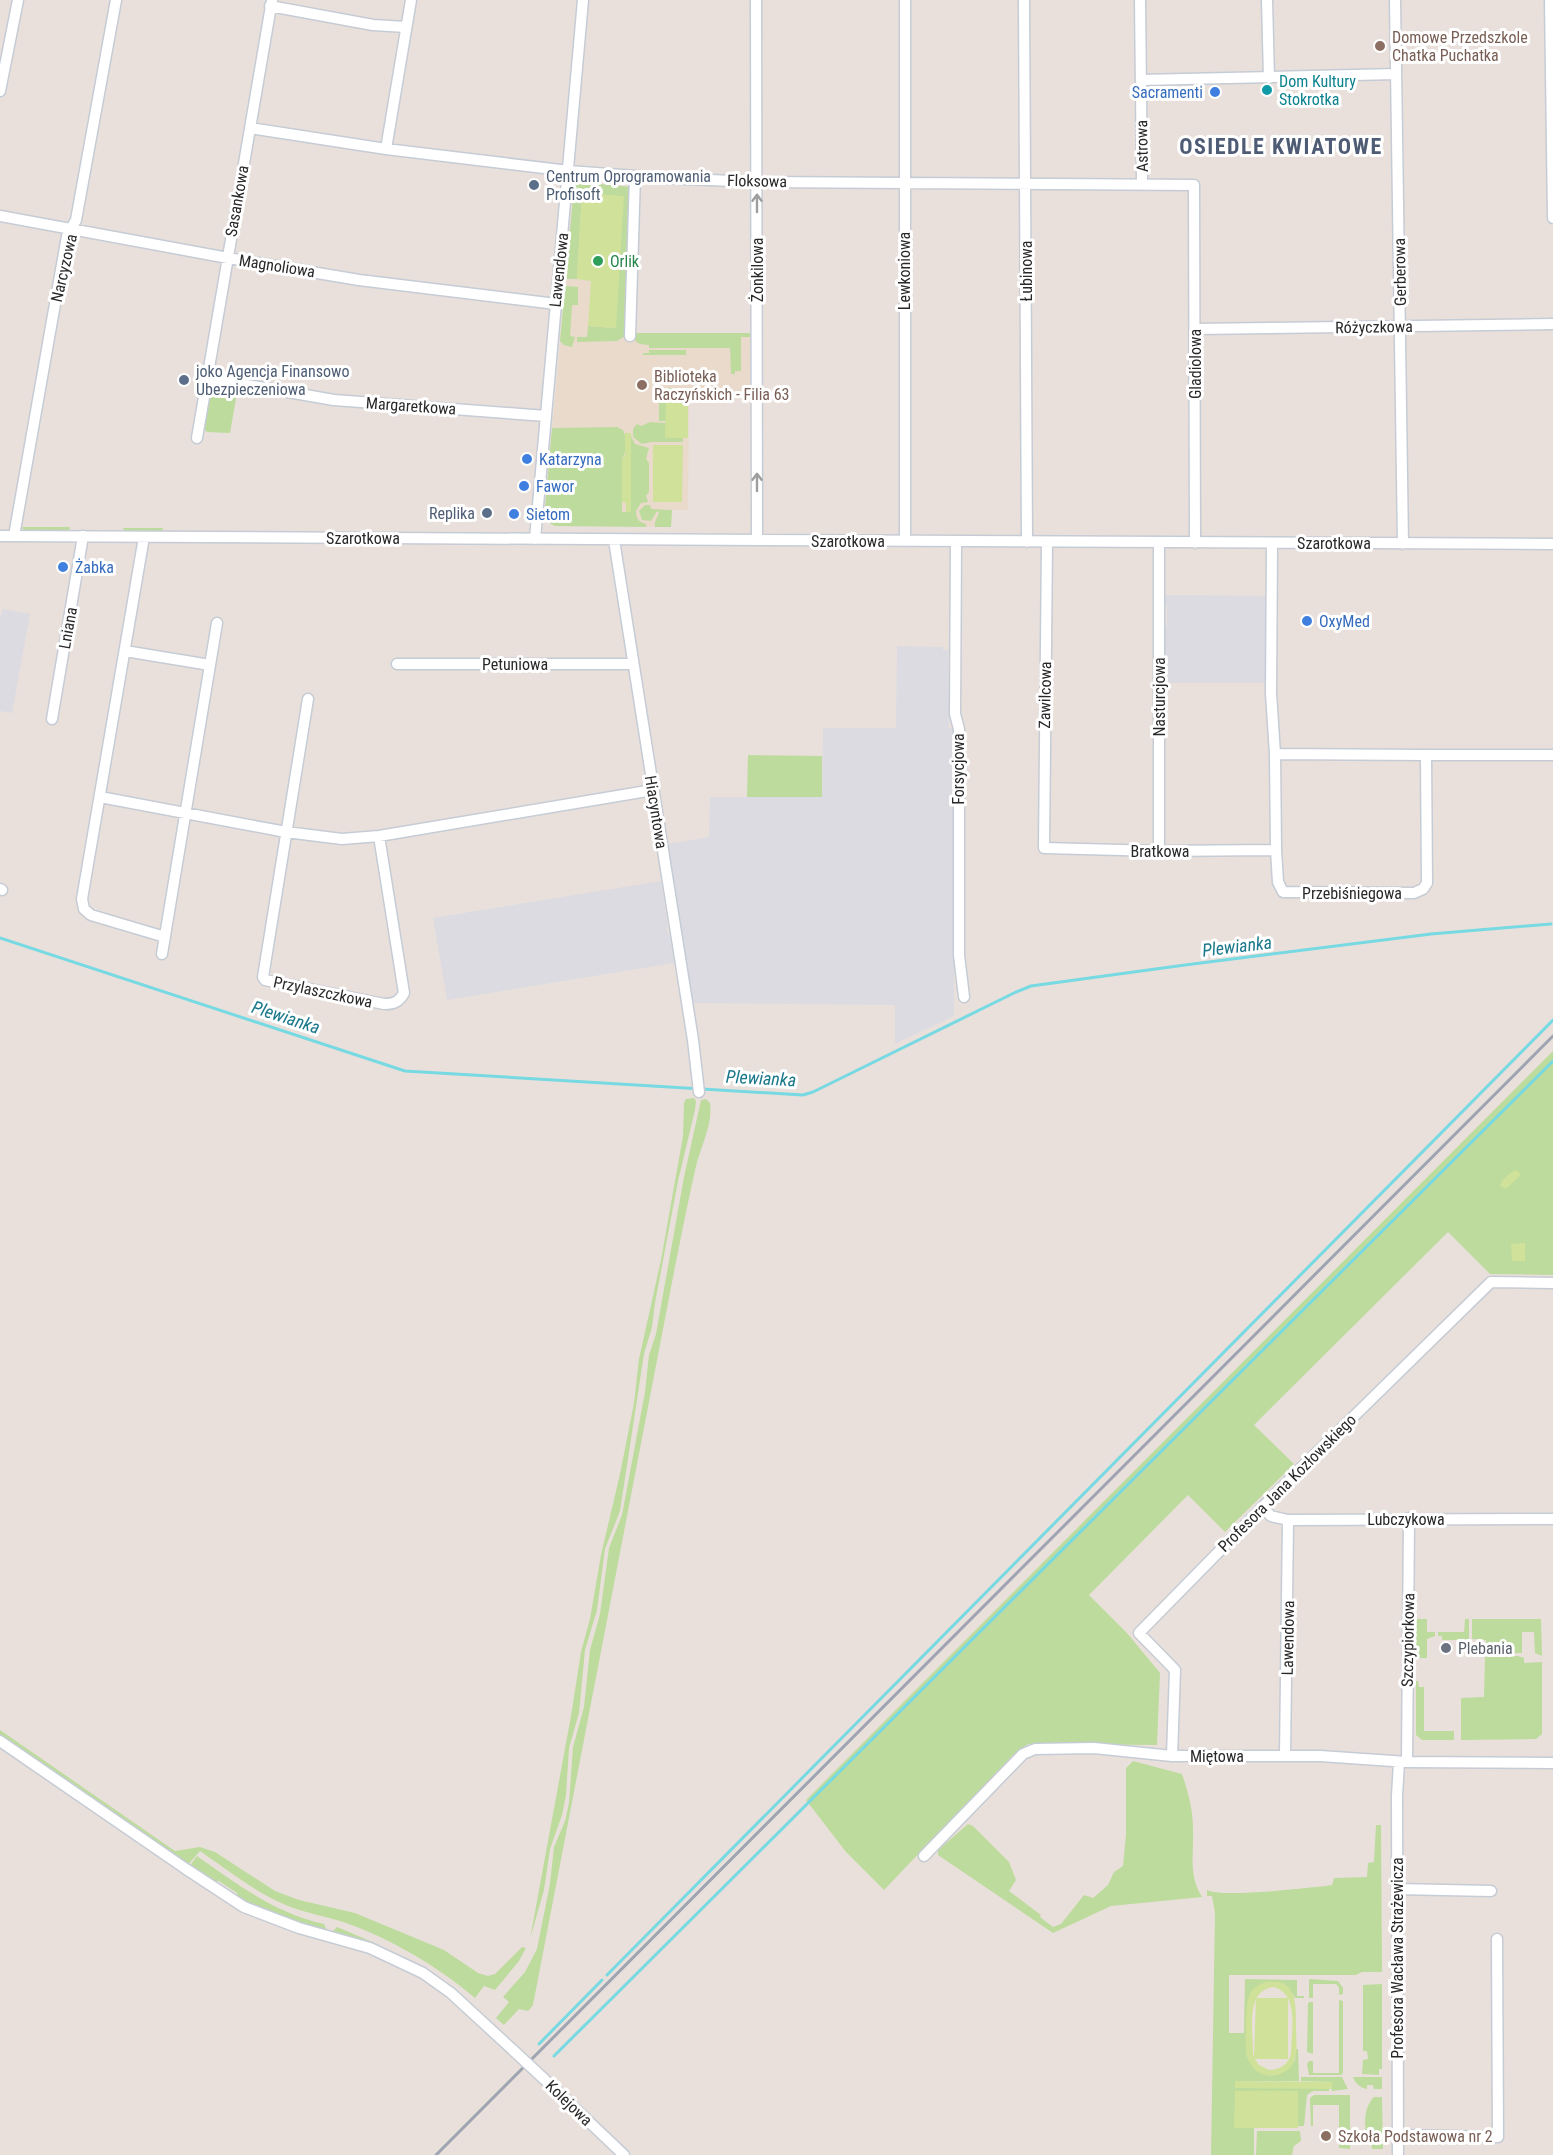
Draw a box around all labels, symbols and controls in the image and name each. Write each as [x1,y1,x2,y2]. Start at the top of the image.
place label: Domowe Przedszkole Chatka Puchatka [1392,28,1528,65]
marker: Domowe Przedszkole Chatka Puchatka [1373,39,1387,53]
place label: Dom Kultury Stokrotka [1279,72,1356,109]
place label: Sacramenti [1132,83,1203,102]
marker: Dom Kultury Stokrotka [1260,83,1274,97]
marker: Sacramenti [1208,85,1222,99]
street label: Astrowa [1132,120,1152,172]
district label: OSIEDLE KWIATOWE [1179,134,1383,159]
street label: Sasankowa [221,164,253,238]
place label: Centrum Oprogramowania Profisoft [546,167,711,204]
street label: Floksowa [727,171,787,191]
marker: Centrum Oprogramowania Profisoft [527,178,541,192]
one-way arrow [751,193,763,213]
street label: Narcyzowa [47,232,81,304]
street label: Lawendowa [546,232,572,308]
street label: Lewkoniowa [895,232,914,310]
street label: Żonkilowa [748,238,767,302]
street label: Gerberowa [1390,238,1410,306]
street label: Łubinowa [1017,241,1036,301]
street label: Magnoliowa [238,251,316,281]
place label: Orlik [610,252,640,271]
marker: Orlik [591,254,605,268]
street label: Różyczkowa [1335,317,1413,337]
street label: Gladiolowa [1186,329,1205,399]
place label: joko Agencja Finansowo Ubezpieczeniowa [195,362,350,399]
place label: Biblioteka Raczyńskich - Filia 63 [654,367,789,404]
marker: joko Agencja Finansowo Ubezpieczeniowa [177,373,191,387]
marker: Biblioteka Raczyńskich - Filia 63 [635,378,649,392]
street label: Margaretkowa [365,393,457,419]
place label: Katarzyna [539,450,602,469]
marker: Katarzyna [520,452,534,466]
one-way arrow [751,472,763,492]
place label: Fawor [536,477,575,496]
marker: Fawor [517,479,531,493]
place label: Replika [429,504,475,523]
place label: Sietom [526,505,570,524]
marker: Replika [480,506,494,520]
marker: Sietom [507,507,521,521]
street label: Szarotkowa [326,529,400,548]
street label: Szarotkowa [811,532,885,551]
street label: Szarotkowa [1297,534,1371,553]
place label: Żabka [75,558,114,577]
marker: Żabka [56,560,70,574]
street label: Lniana [55,606,81,650]
place label: OxyMed [1319,612,1370,631]
marker: OxyMed [1300,614,1314,628]
street label: Petuniowa [482,655,548,674]
street label: Nasturcjowa [1150,657,1169,737]
street label: Zawilcowa [1035,661,1055,729]
street label: Forsycjowa [949,733,968,805]
street label: Hiacyntowa [641,774,671,850]
street label: Bratkowa [1131,842,1190,861]
street label: Przebiśniegowa [1302,884,1402,903]
water label: Plewianka [1201,931,1273,961]
street label: Przylaszczkowa [272,972,374,1012]
water label: Plewianka [249,996,323,1038]
water label: Plewianka [725,1066,797,1090]
street label: Profesora Jana Kozłowskiego [1214,1410,1360,1556]
street label: Lubczykowa [1367,1510,1445,1529]
street label: Szczypiorkowa [1398,1593,1418,1687]
street label: Lawendowa [1278,1600,1298,1676]
place label: Plebania [1458,1639,1513,1658]
marker: Plebania [1439,1641,1453,1655]
street label: Miętowa [1190,1747,1244,1766]
street label: Profesora Wacława Strażewicza [1388,1857,1407,2059]
street label: Kolejowa [542,2076,596,2130]
place label: Szkoła Podstawowa nr 2 [1338,2127,1493,2146]
marker: Szkoła Podstawowa nr 2 [1319,2129,1333,2143]

